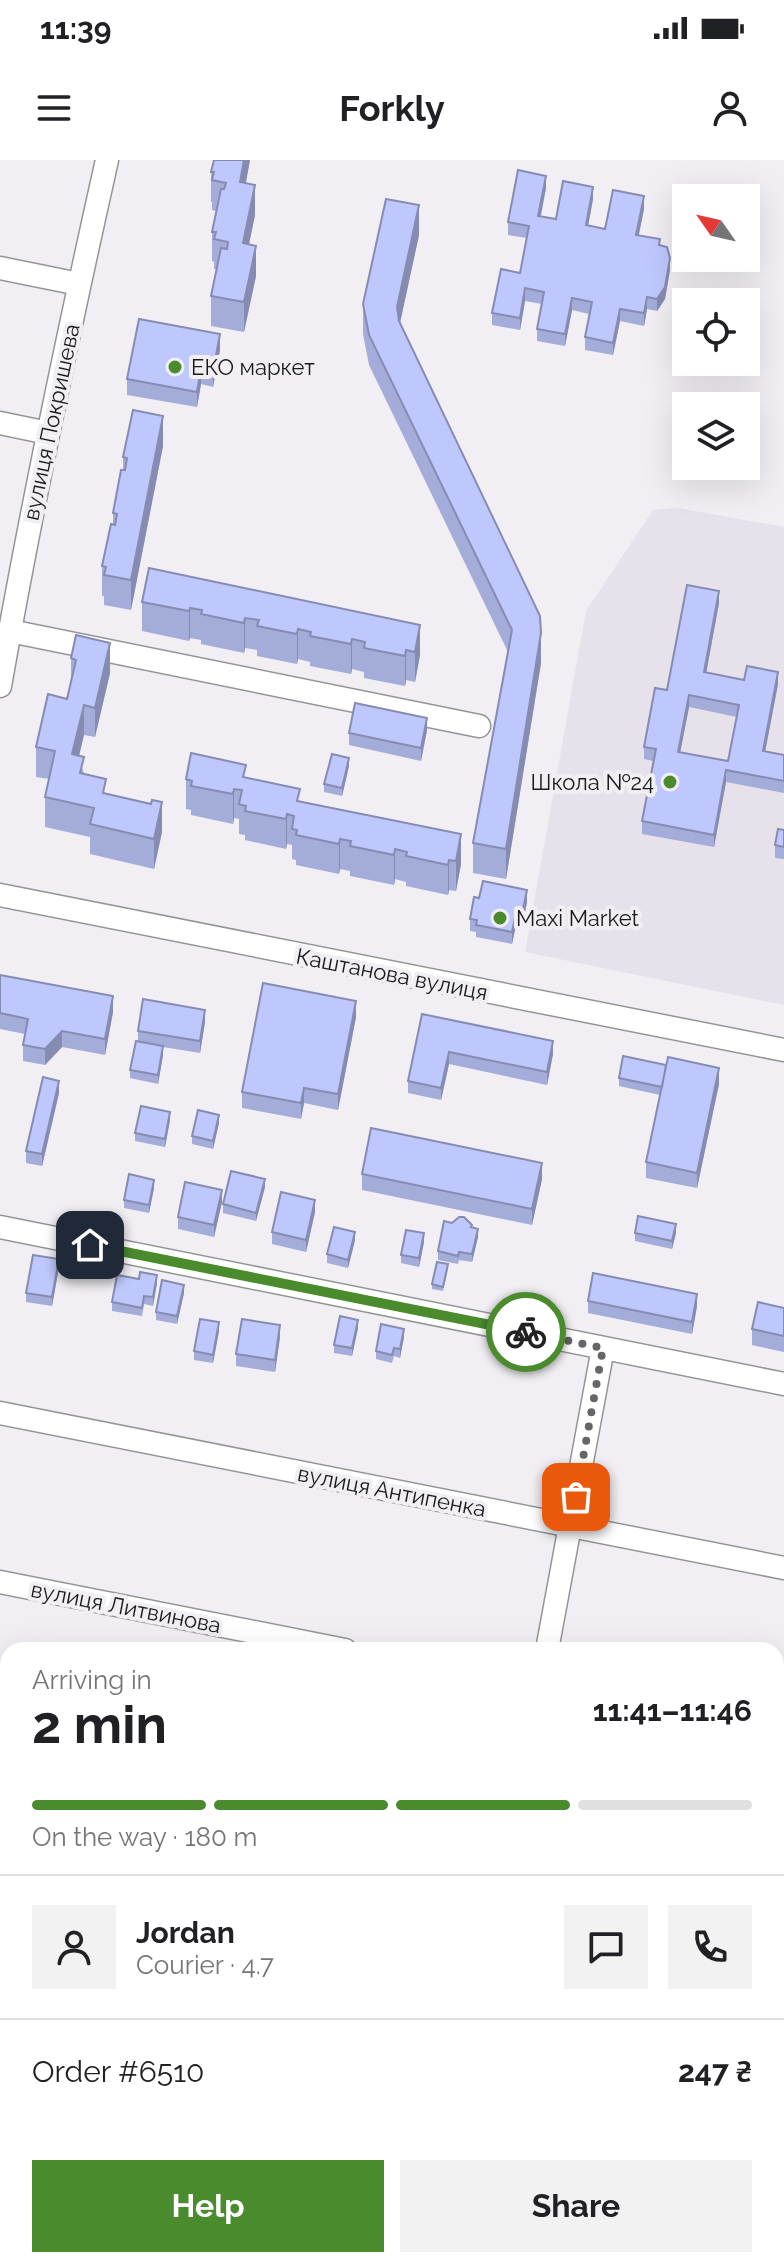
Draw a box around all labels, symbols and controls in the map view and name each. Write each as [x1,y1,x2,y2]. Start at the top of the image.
text: 11:39 [40,11,111,46]
icon: menu [32,86,76,130]
icon: person [708,86,752,130]
text: Forkly [339,87,445,129]
north arrow [672,184,760,272]
map controls [672,184,760,480]
button: locate [672,288,760,376]
street label: вулиця Покришева [17,321,85,523]
place label: ЕКО маркет [191,354,315,380]
marker: ЕКО маркет [166,358,184,376]
button: layers [672,392,760,480]
place label: Школа №24 [530,769,654,795]
marker: Школа №24 [661,773,679,791]
place label: Maxi Market [516,905,639,931]
marker: Maxi Market [491,909,509,927]
street label: Каштанова вулиця [294,943,490,1005]
pin [56,1211,124,1279]
icon: home [68,1223,112,1267]
courier [486,1292,566,1372]
icon: bike [504,1310,548,1354]
street label: вулиця Антипенка [296,1460,488,1522]
pin [542,1463,610,1531]
icon: bag [554,1475,598,1519]
street label: вулиця Литвинова [29,1576,223,1638]
text: Arriving in [32,1665,152,1695]
text: 11:41–11:46 [593,1693,752,1728]
text: 2 min [32,1694,167,1755]
text: On the way · 180 m [32,1822,257,1852]
button: person [32,1905,116,1989]
button: chat [564,1905,648,1989]
button: phone [668,1905,752,1989]
text: Jordan [136,1915,235,1950]
text: Courier · 4.7 [136,1950,274,1980]
text: Order #6510 [32,2054,204,2089]
text: 247 ₴ [678,2054,752,2089]
button: Help [32,2160,384,2252]
button: Share [400,2160,752,2252]

